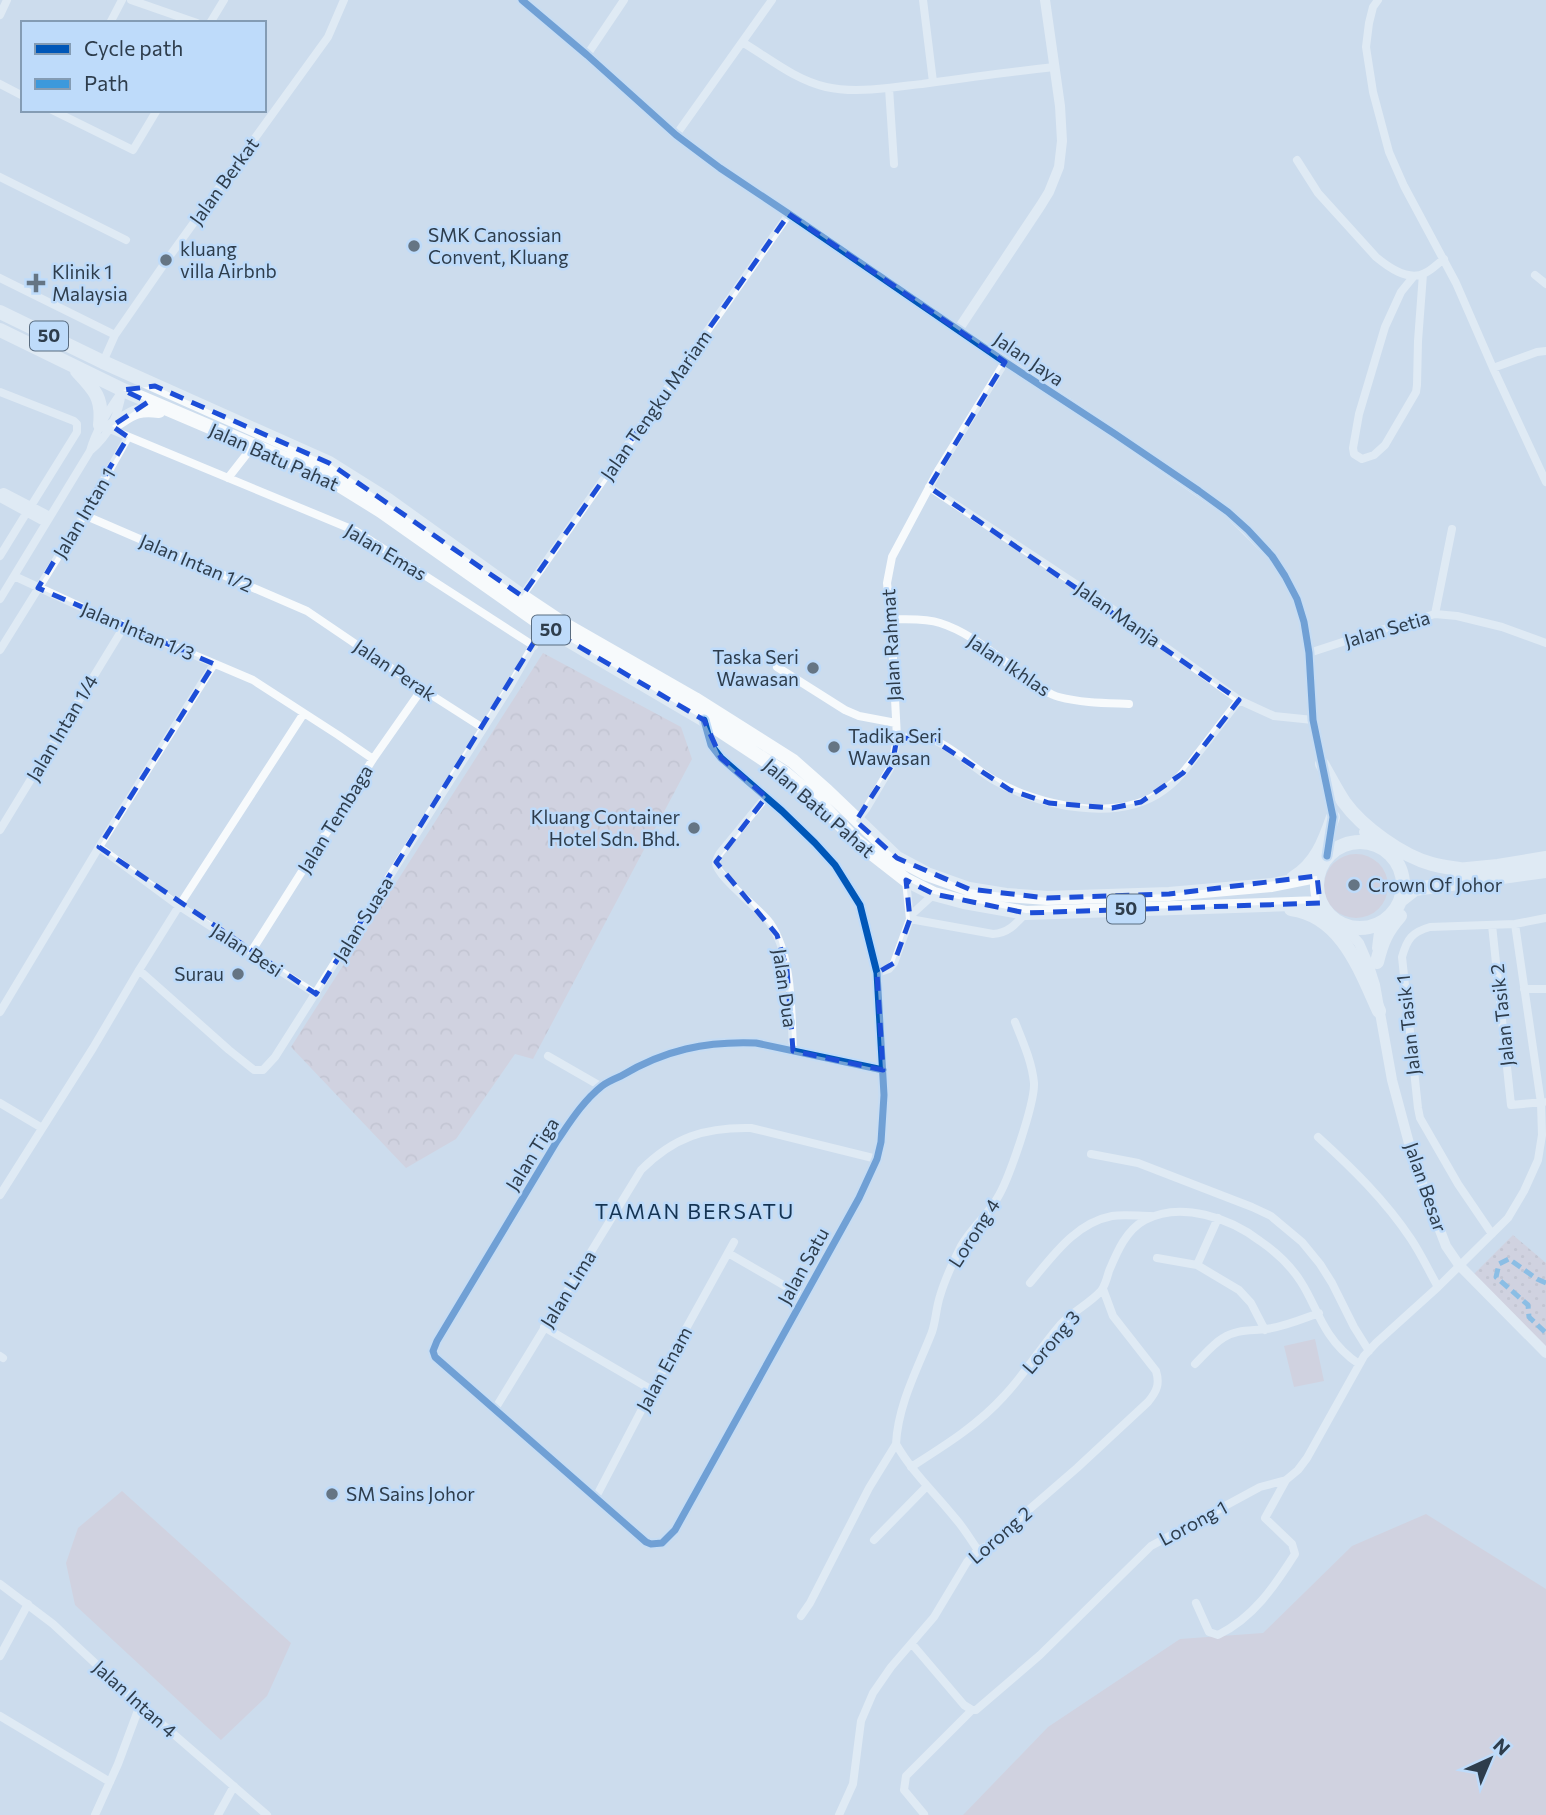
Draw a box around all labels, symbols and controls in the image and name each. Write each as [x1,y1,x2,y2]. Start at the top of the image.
legend [21,21,266,112]
text: Cycle path [84,35,183,60]
text: Path [84,70,129,95]
street label: Jalan Berkat [184,132,263,229]
place label: SMK Canossian Convent, Kluang [428,223,568,268]
place label: kluang villa Airbnb [180,237,277,282]
marker: SMK Canossian Convent, Kluang [406,238,422,254]
marker: kluang villa Airbnb [158,252,174,268]
place label: Klinik 1 Malaysia [52,260,128,305]
marker: Klinik 1 Malaysia [26,273,46,293]
road number: 50 [30,322,68,350]
street label: Jalan Tengku Mariam [595,325,716,484]
street label: Jalan Jaya [990,327,1069,390]
street label: Jalan Batu Pahat [206,418,343,495]
street label: Jalan Intan 1 [48,463,120,562]
street label: Jalan Emas [341,518,431,585]
street label: Jalan Intan 1/2 [136,528,256,597]
street label: Jalan Manja [1071,576,1165,651]
street label: Jalan Rahmat [876,588,905,702]
street label: Jalan Intan 1/3 [78,596,198,665]
street label: Jalan Setia [1341,605,1433,652]
road number: 50 [532,616,570,644]
street label: Jalan Ikhlas [964,629,1055,701]
street label: Jalan Perak [350,634,441,705]
place label: Taska Seri Wawasan [712,645,799,690]
marker: Taska Seri Wawasan [805,660,821,676]
street label: Jalan Intan 1/4 [21,671,102,785]
place label: Tadika Seri Wawasan [848,724,942,769]
marker: Tadika Seri Wawasan [826,739,842,755]
street label: Jalan Batu Pahat [759,753,880,862]
street label: Jalan Tembaga [292,760,377,877]
place label: Kluang Container Hotel Sdn. Bhd. [531,805,680,850]
marker: Kluang Container Hotel Sdn. Bhd. [686,820,702,836]
street label: Jalan Suasa [328,872,398,965]
place label: Crown Of Johor [1368,873,1503,896]
marker: Crown Of Johor [1346,877,1362,893]
road number: 50 [1107,894,1145,924]
street label: Jalan Besi [207,918,287,981]
street label: Jalan Dua [769,947,802,1029]
place label: Surau [174,962,224,985]
street label: Jalan Tasik 2 [1485,963,1518,1068]
marker: Surau [230,966,246,982]
street label: Jalan Tasik 1 [1391,974,1424,1076]
street label: Jalan Tiga [500,1113,563,1195]
street label: Jalan Besar [1400,1139,1453,1235]
street label: Lorong 4 [943,1194,1004,1271]
district label: TAMAN BERSATU [595,1198,795,1223]
street label: Jalan Satu [772,1223,833,1308]
street label: Jalan Lima [535,1246,600,1332]
street label: Lorong 3 [1017,1305,1084,1378]
street label: Jalan Enam [631,1322,696,1415]
place label: SM Sains Johor [346,1482,475,1505]
marker: SM Sains Johor [324,1486,340,1502]
street label: Lorong 1 [1155,1495,1231,1550]
street label: Lorong 2 [963,1501,1036,1568]
street label: Jalan Intan 4 [89,1655,182,1742]
north arrow [1455,1724,1525,1794]
text: N [1489,1733,1515,1760]

